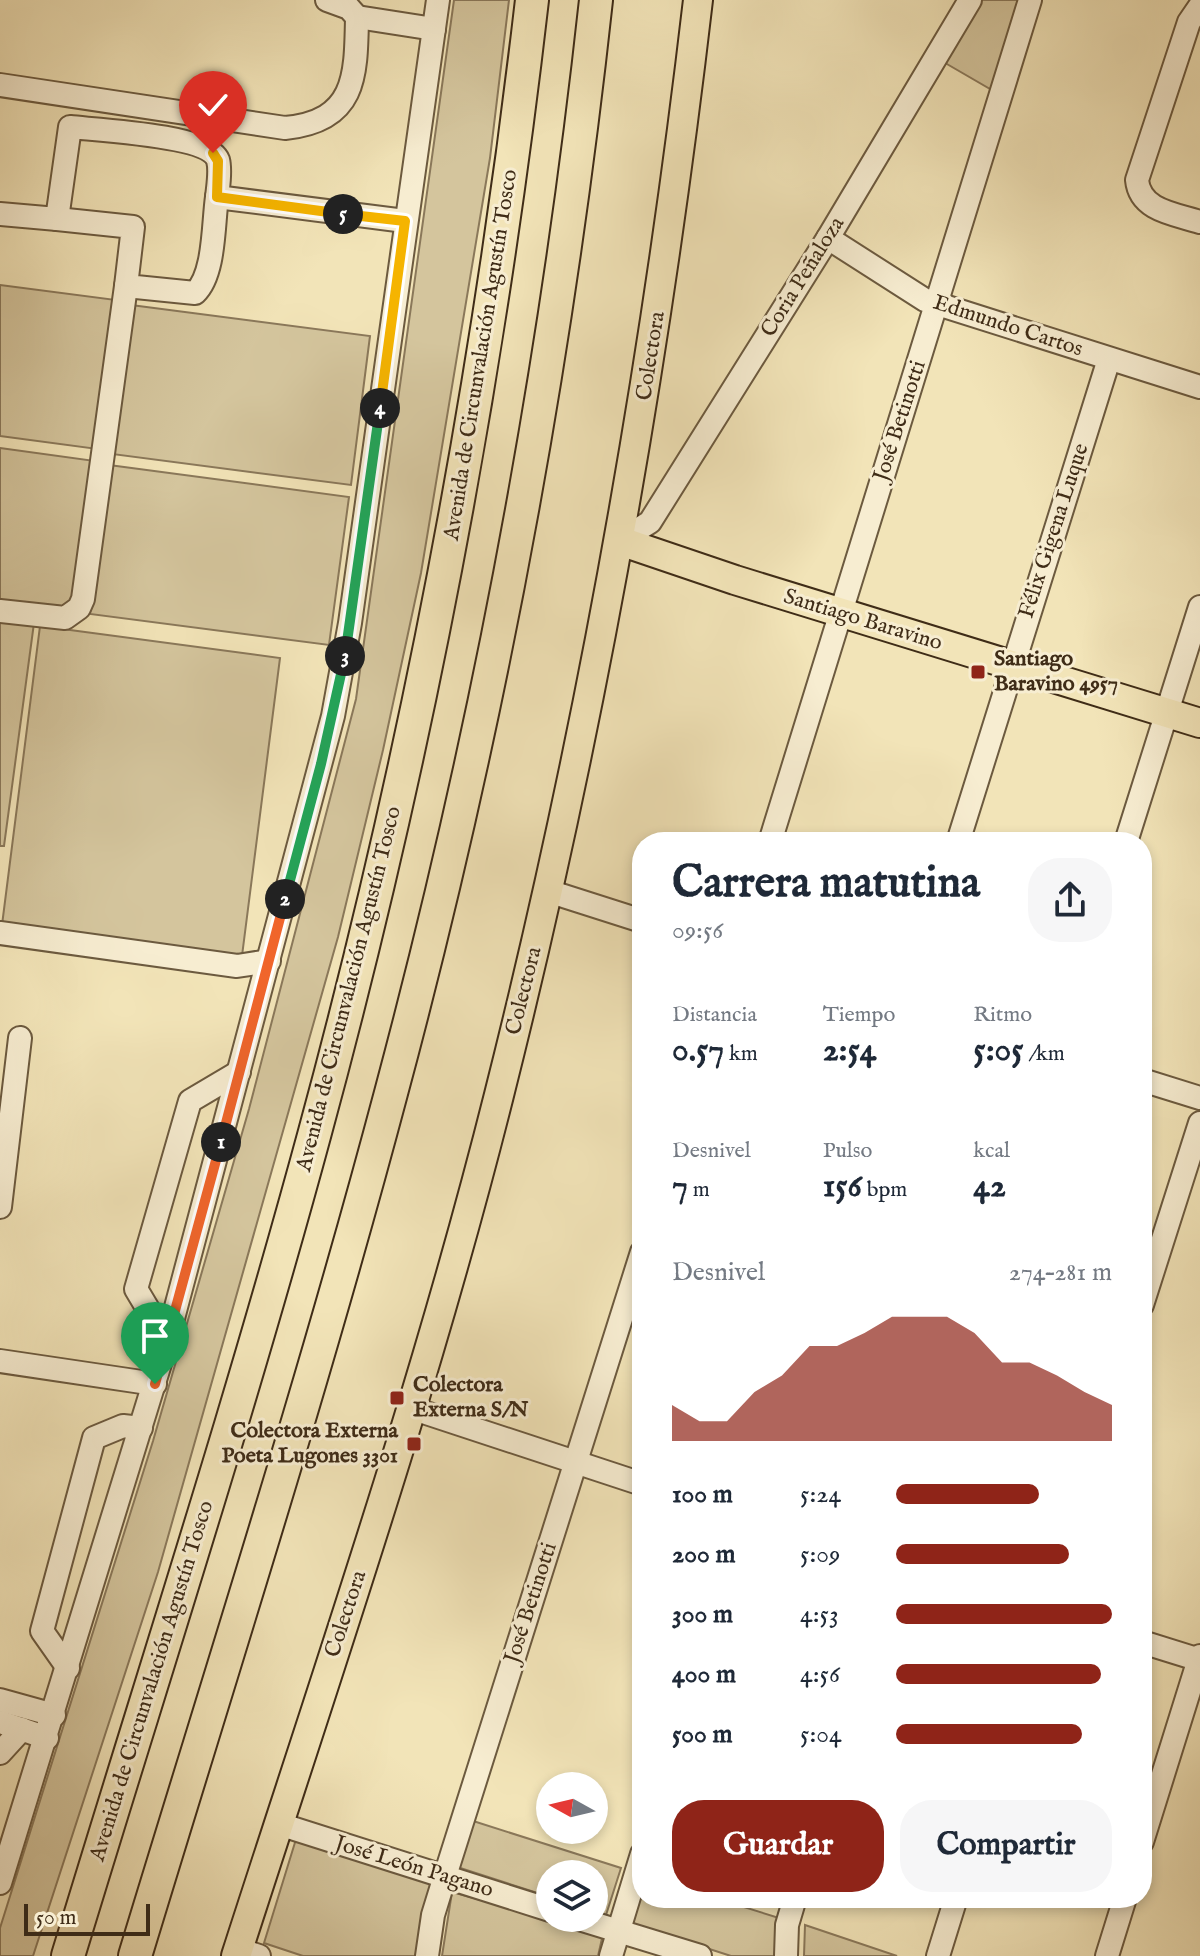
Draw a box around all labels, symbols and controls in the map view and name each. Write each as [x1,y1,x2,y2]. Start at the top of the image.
pin [179,71,247,153]
icon: check [191,83,235,127]
street label: Avenida de Circunvalación Agustín Tosco [438,167,524,544]
pin: 5 [323,194,363,234]
text: 5 [339,200,347,228]
street label: Coria Peñaloza [755,211,851,343]
street label: Edmundo Cartos [930,289,1086,363]
street label: Colectora [630,309,672,403]
street label: José Betinotti [866,357,933,488]
pin: 4 [360,388,400,428]
text: 4 [375,394,385,422]
street label: Félix Gigena Luque [1013,440,1095,622]
street label: Santiago Baravino [780,583,946,657]
pin: 3 [325,636,365,676]
text: 3 [341,642,349,670]
place label: Santiago Baravino 4957 [994,645,1118,698]
marker: Santiago Baravino 4957 [969,663,987,681]
street label: Avenida de Circunvalación Agustín Tosco [290,803,408,1175]
text: Carrera matutina [672,856,980,912]
button: share [1028,858,1112,942]
pin: 2 [265,879,305,919]
text: 2 [280,885,290,913]
text: 09:56 [672,914,723,947]
street label: Colectora [500,944,549,1038]
text: Distancia [672,1001,757,1029]
text: Tiempo [823,1001,895,1029]
text: Ritmo [973,1001,1032,1029]
text: 0.57 [672,1029,724,1072]
text: 2:54 [823,1029,876,1072]
text: 5:05 [973,1029,1024,1072]
text: km [724,1040,758,1068]
text: /km [1024,1040,1065,1068]
pin: 1 [201,1122,241,1162]
text: 1 [217,1128,225,1156]
text: Desnivel [672,1137,751,1165]
text: Pulso [823,1137,872,1165]
text: kcal [973,1137,1010,1165]
text: 7 [672,1165,688,1208]
text: 156 [823,1165,862,1208]
text: 42 [973,1165,1006,1208]
text: m [688,1176,710,1204]
text: bpm [862,1176,907,1204]
text: Desnivel [672,1256,765,1289]
text: 274–281 m [1009,1256,1112,1289]
pin [121,1302,189,1384]
icon: arrive [133,1314,177,1358]
place label: Colectora Externa S/N [413,1371,529,1424]
marker: Colectora Externa S/N [388,1389,406,1407]
place label: Colectora Externa Poeta Lugones 3301 [222,1417,398,1470]
marker: Colectora Externa Poeta Lugones 3301 [405,1435,423,1453]
text: 100 m [672,1478,733,1511]
text: 5:24 [800,1478,841,1511]
street label: Avenida de Circunvalación Agustín Tosco [83,1497,220,1866]
text: 200 m [672,1538,736,1571]
text: 5:09 [800,1538,840,1571]
street label: José Betinotti [497,1539,564,1670]
street label: Colectora [319,1566,373,1661]
text: 300 m [672,1598,733,1631]
text: 4:53 [800,1598,839,1631]
text: 400 m [672,1658,736,1691]
text: 4:56 [800,1658,840,1691]
text: 500 m [672,1718,733,1751]
text: 5:04 [800,1718,842,1751]
north arrow [536,1772,608,1844]
map controls [536,1772,608,1932]
button: Guardar [672,1800,884,1892]
button: Compartir [900,1800,1112,1892]
street label: José León Pagano [329,1829,497,1904]
button: layers [536,1860,608,1932]
scale bar [24,1900,150,1936]
text: 50 m [36,1904,77,1932]

